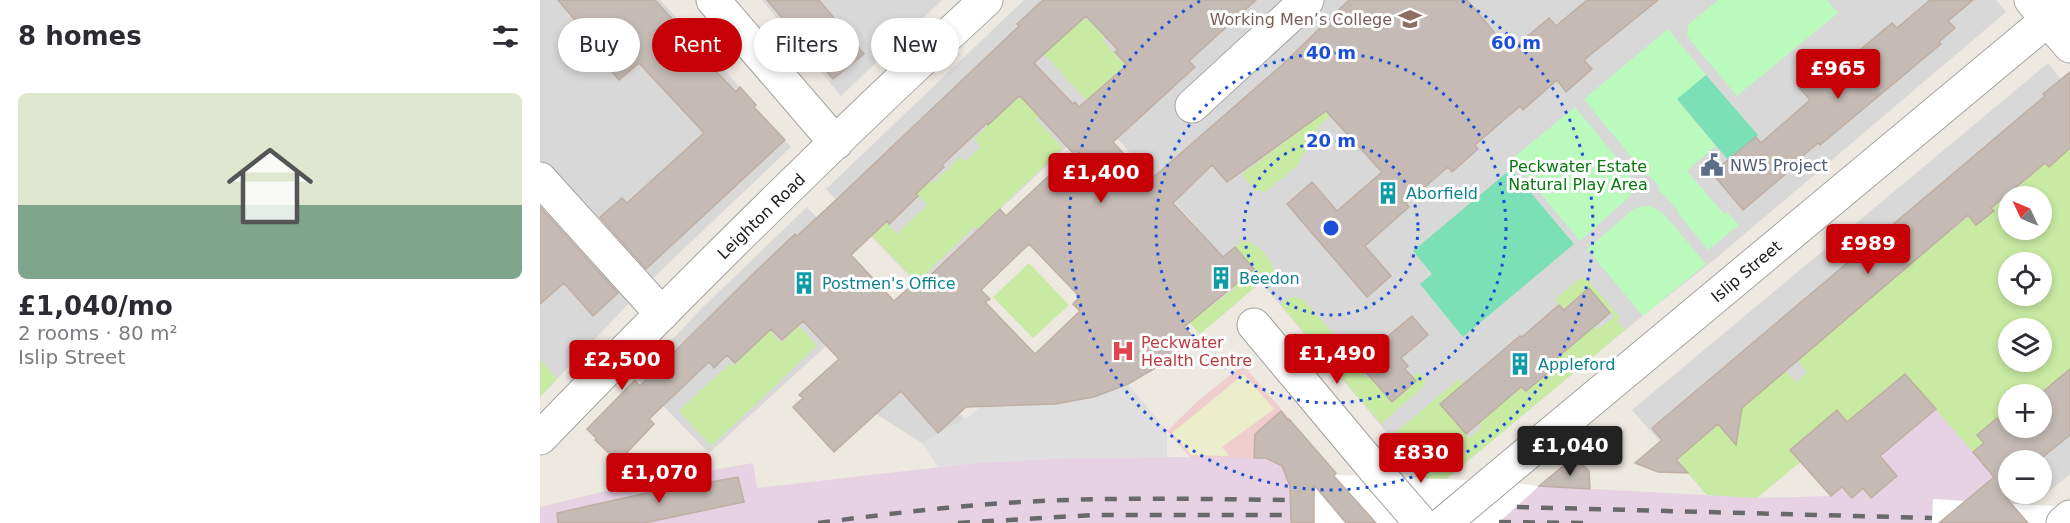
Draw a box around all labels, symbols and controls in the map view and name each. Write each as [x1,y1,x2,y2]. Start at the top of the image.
school or university icon: Working Men’s College [1397,6,1423,32]
place label: Working Men’s College [1210,10,1392,29]
chip: Buy [558,18,640,72]
chip: Rent [652,18,742,72]
chip: Filters [754,18,859,72]
chip: New [871,18,959,72]
icon: filters [489,20,522,53]
text: 8 homes [18,21,142,51]
text: 60 m [1491,32,1541,53]
text: 40 m [1306,42,1356,63]
pin: £965 [1802,49,1874,100]
text: £965 [1810,56,1866,80]
text: 20 m [1306,130,1356,151]
icon: home [216,132,324,240]
public building icon: NW5 Project [1699,152,1725,178]
pin: £1,400 [1052,153,1150,204]
place label: NW5 Project [1730,156,1828,175]
park label: Peckwater Estate Natural Play Area [1508,157,1648,194]
text: £1,400 [1062,160,1140,184]
street label: Leighton Road [714,170,809,263]
building icon: Aborfield [1375,180,1401,206]
place label: Aborfield [1406,184,1478,203]
north arrow [1998,186,2052,240]
map controls [1998,186,2052,504]
centre of rings [1321,218,1341,238]
pin: £989 [1832,224,1904,275]
text: £989 [1840,231,1896,255]
street label: Islip Street [1707,237,1785,306]
button: locate [1998,252,2052,306]
building icon: Beedon [1208,265,1234,291]
place label: Beedon [1239,269,1300,288]
building icon: Postmen's Office [791,270,817,296]
place label: Postmen's Office [822,274,956,293]
text: £1,040/mo [18,291,173,321]
button: layers [1998,318,2052,372]
text: 2 rooms · 80 m² [18,321,178,345]
place label: Peckwater Health Centre [1141,333,1252,370]
pin: £1,490 [1288,334,1386,385]
hospital icon: Peckwater Health Centre [1110,338,1136,364]
pin: £2,500 [573,340,671,391]
text: £1,490 [1298,341,1376,365]
text: Islip Street [18,345,125,369]
text: £2,500 [583,347,661,371]
building icon: Appleford [1507,351,1533,377]
place label: Appleford [1538,355,1615,374]
button: + [1998,384,2052,438]
pin: £1,040 [1521,426,1619,477]
pin: £830 [1385,433,1457,484]
text: £1,040 [1531,433,1609,457]
text: £830 [1393,440,1449,464]
button: − [1998,450,2052,504]
pin: £1,070 [610,453,708,504]
text: £1,070 [620,460,698,484]

